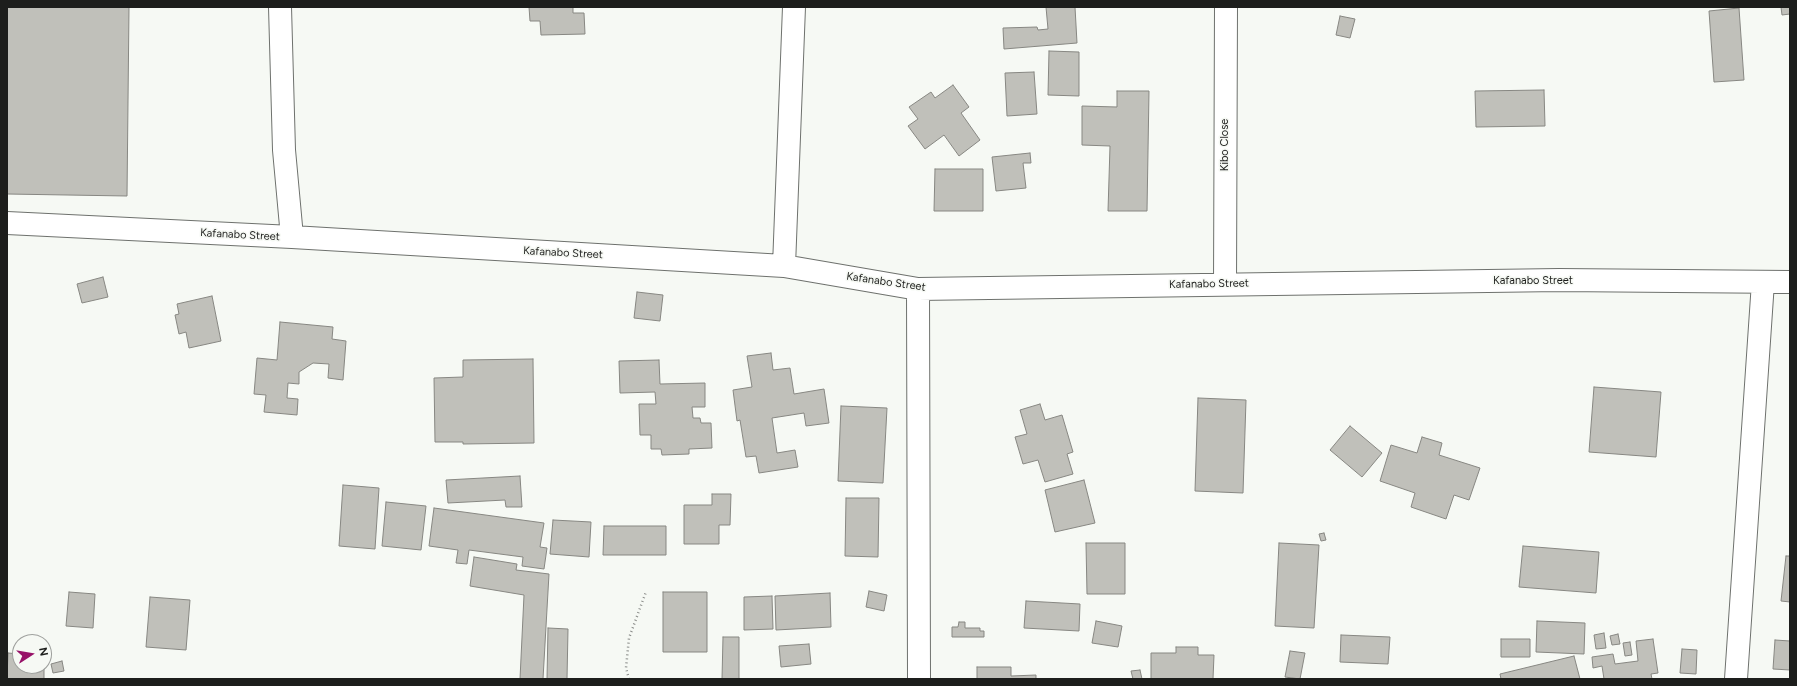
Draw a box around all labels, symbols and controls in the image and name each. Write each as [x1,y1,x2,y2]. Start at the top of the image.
street label: Kibo Close [1218,119,1232,171]
street label: Kafanabo Street [200,226,280,244]
street label: Kafanabo Street [523,244,603,262]
street label: Kafanabo Street [845,270,927,294]
street label: Kafanabo Street [1493,274,1573,288]
street label: Kafanabo Street [1169,277,1249,291]
north arrow [12,634,52,674]
text: N [36,646,50,657]

